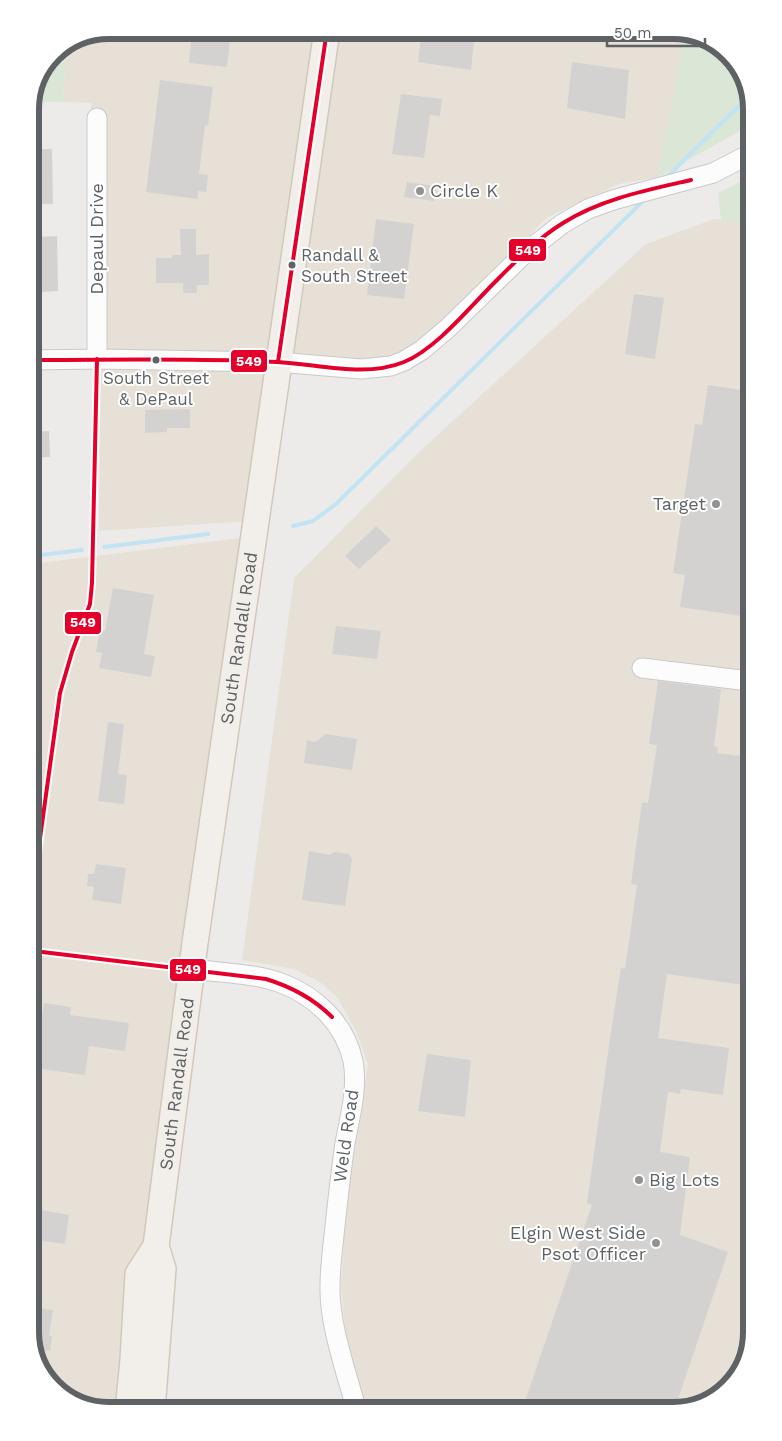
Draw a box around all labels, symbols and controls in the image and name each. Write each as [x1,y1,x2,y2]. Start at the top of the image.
scale bar [607,15,704,47]
text: 50 m [614,24,651,42]
place label: Circle K [430,180,498,201]
street label: Depaul Drive [86,183,107,295]
marker: Circle K [414,185,426,197]
line badge: 549 [508,238,547,262]
text: 549 [515,242,541,258]
place label: Randall & South Street [301,245,407,286]
marker: Randall & South Street [287,260,297,270]
line badge: 549 [230,349,268,373]
text: 549 [236,353,262,369]
marker: South Street & DePaul [151,355,161,365]
place label: South Street & DePaul [103,368,209,409]
place label: Target [653,493,706,514]
marker: Target [710,498,722,510]
street label: South Randall Road [216,551,261,726]
line badge: 549 [64,611,102,635]
text: 549 [70,614,96,630]
line badge: 549 [169,958,207,982]
text: 549 [175,961,201,977]
street label: South Randall Road [155,996,198,1171]
street label: Weld Road [329,1088,362,1184]
place label: Big Lots [649,1169,719,1190]
marker: Big Lots [633,1174,645,1186]
place label: Elgin West Side Psot Officer [510,1222,646,1264]
marker: Elgin West Side Psot Officer [650,1237,662,1249]

